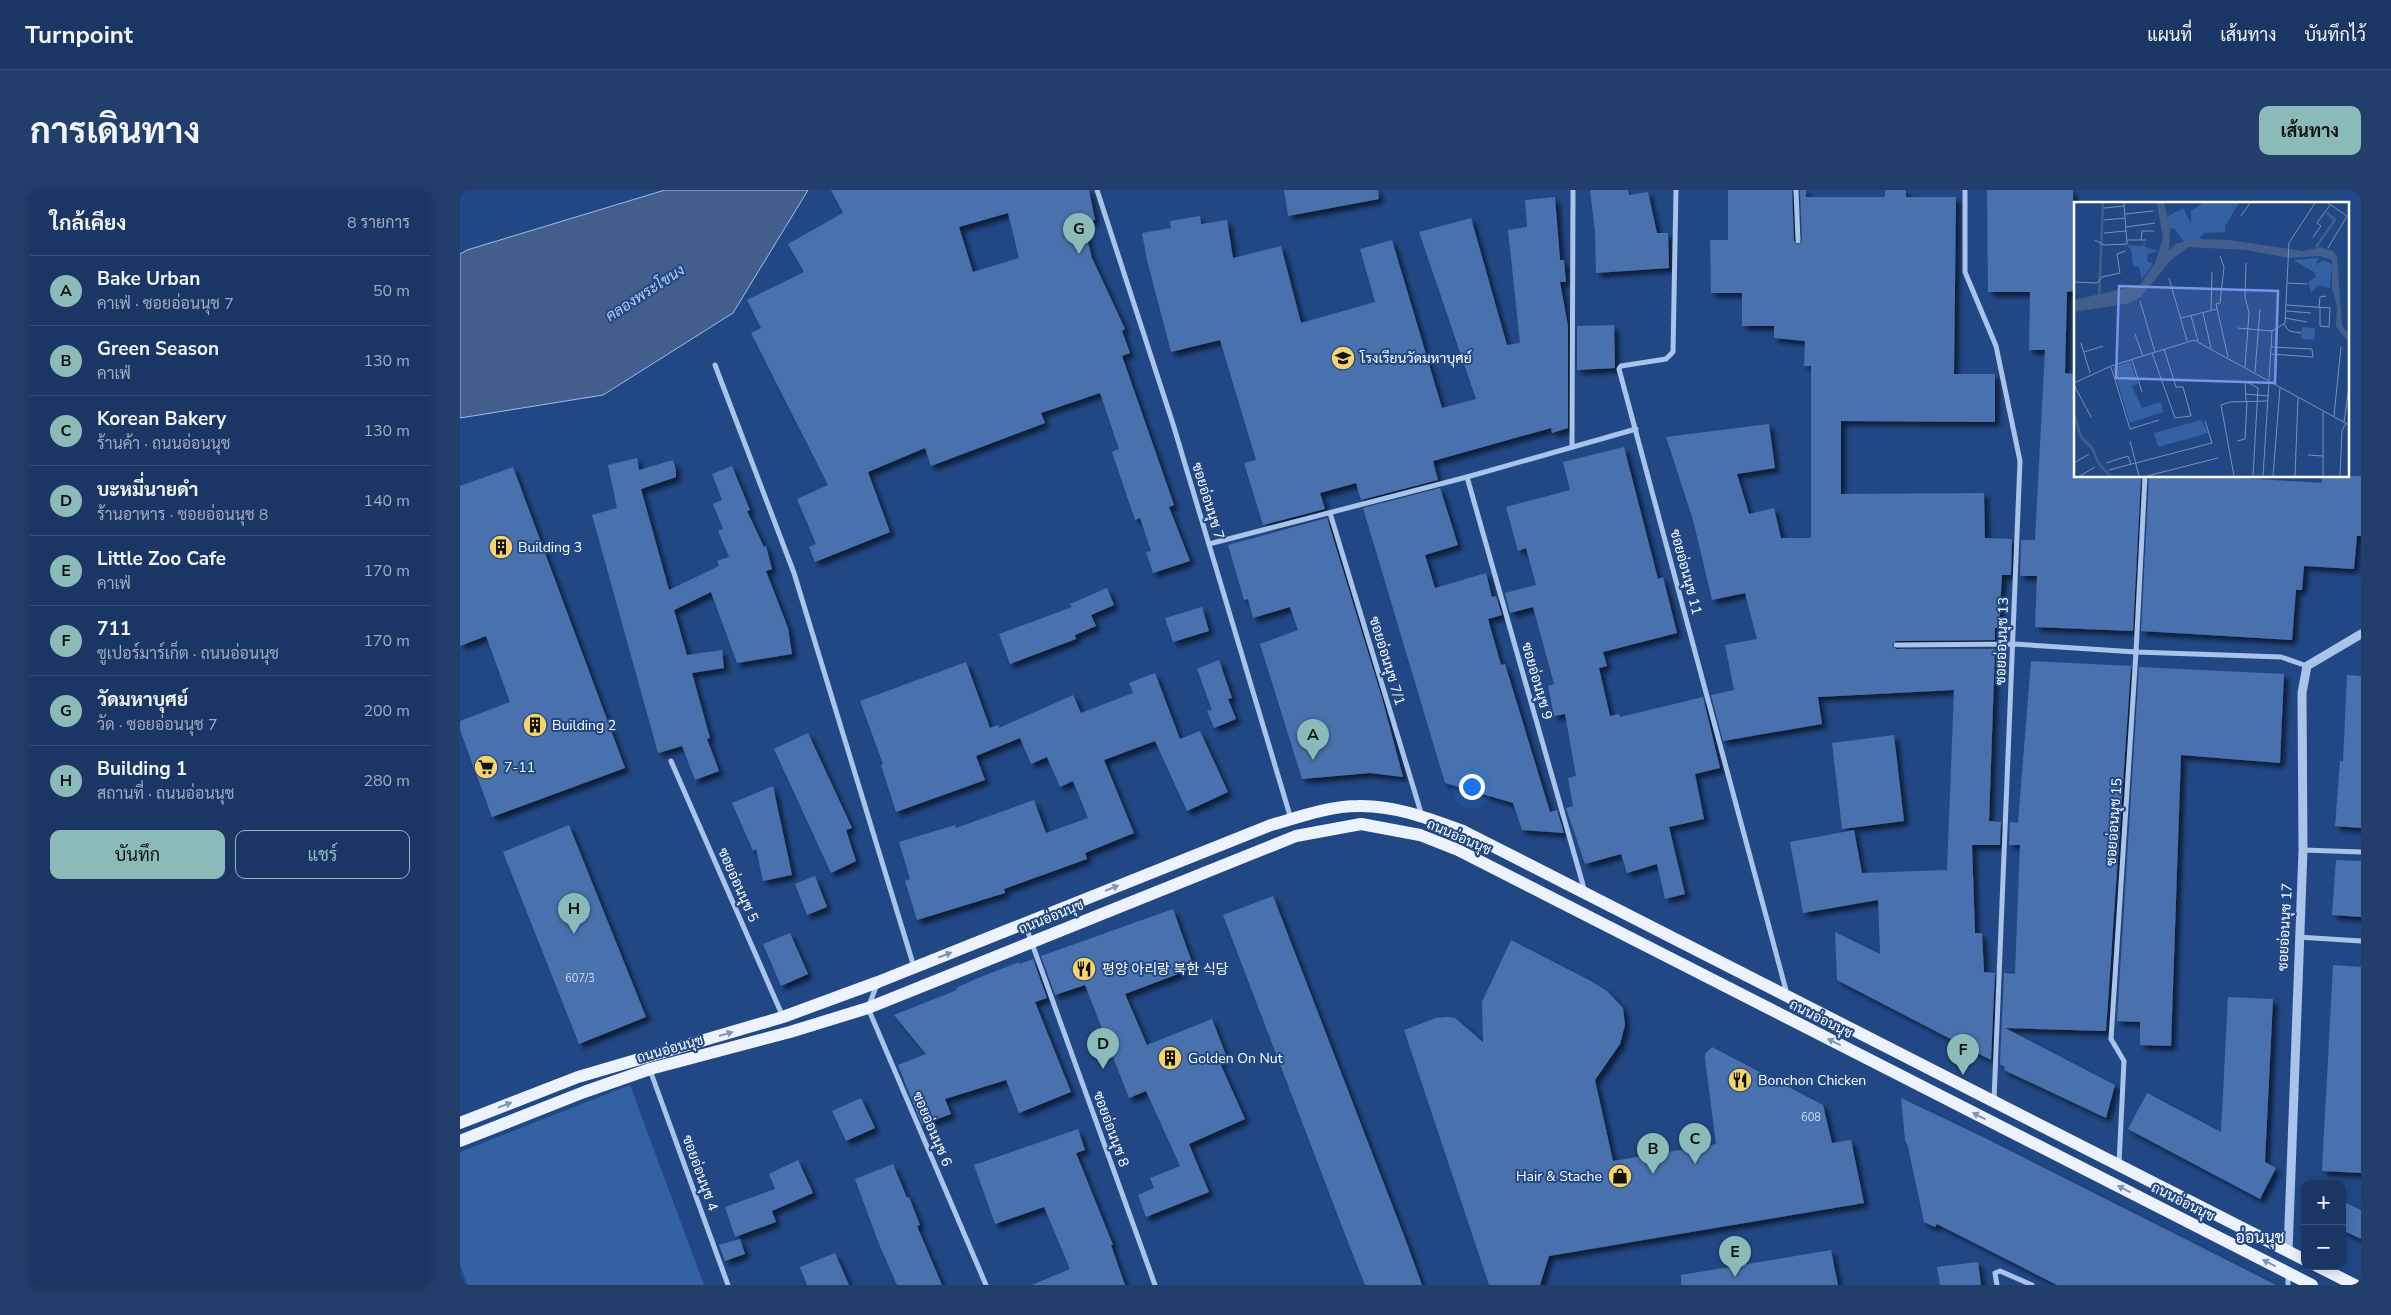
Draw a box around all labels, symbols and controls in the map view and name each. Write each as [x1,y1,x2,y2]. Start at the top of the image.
text: Turnpoint [25,19,133,51]
text: แผนที่ [2147,23,2192,47]
text: เส้นทาง [2220,23,2276,47]
text: บันทึกไว้ [2304,23,2366,47]
button: เส้นทาง [2259,106,2361,155]
text: การเดินทาง [30,108,200,155]
inset map [2074,202,2348,478]
text: ใกล้เคียง [50,209,126,237]
text: 8 รายการ [347,212,410,234]
pin: G [1063,213,1095,254]
water label: คลองพระโขนง [602,260,689,326]
text: Bake Urban [97,266,200,292]
text: A [60,280,72,302]
text: 50 m [373,280,410,302]
text: คาเฟ่ · ซอยอ่อนนุช 7 [97,293,234,315]
text: Green Season [97,336,219,362]
school or university icon: โรงเรียนวัดมหาบุศย์ [1330,345,1356,371]
place label: โรงเรียนวัดมหาบุศย์ [1359,349,1472,368]
text: B [60,350,72,372]
text: 130 m [363,350,410,372]
text: คาเฟ่ [97,363,131,385]
text: Korean Bakery [97,406,226,432]
text: C [61,420,71,442]
text: 130 m [363,420,410,442]
text: ร้านค้า · ถนนอ่อนนุช [97,433,231,455]
street label: ซอยอ่อนนุช 7 [1187,460,1229,542]
text: บะหมี่นายดำ [97,477,199,503]
text: D [60,490,72,512]
text: 140 m [363,490,410,512]
text: ร้านอาหาร · ซอยอ่อนนุช 8 [97,504,268,526]
street label: ซอยอ่อนนุช 11 [1665,527,1707,617]
building icon: Building 3 [488,534,514,560]
place label: Building 3 [518,538,582,557]
text: Little Zoo Cafe [97,546,226,572]
text: E [61,560,71,582]
text: 170 m [363,560,410,582]
text: คาเฟ่ [97,573,131,595]
street label: ซอยอ่อนนุช 13 [1991,597,2013,685]
street label: ซอยอ่อนนุช 7/1 [1364,614,1410,708]
text: 711 [97,616,131,642]
text: F [62,630,71,652]
text: 170 m [363,630,410,652]
street label: ซอยอ่อนนุช 9 [1517,640,1557,722]
text: ซูเปอร์มาร์เก็ต · ถนนอ่อนนุช [97,643,279,665]
text: วัดมหาบุศย์ [97,687,188,713]
text: G [60,700,72,722]
text: 200 m [363,700,410,722]
building icon: Building 2 [522,712,548,738]
text: วัด · ซอยอ่อนนุช 7 [97,714,218,736]
place label: Building 2 [552,716,616,735]
pin: A [1297,719,1329,760]
supermarket icon: 7-11 [473,754,499,780]
text: Building 1 [97,756,187,782]
place label: 7-11 [504,758,535,777]
text: H [60,770,72,792]
text: 280 m [363,770,410,792]
your location [1459,774,1485,800]
street label: ซอยอ่อนนุช 15 [2101,777,2127,867]
text: สถานที่ · ถนนอ่อนนุช [97,783,234,805]
street label: ถนนอ่อนนุช [1424,814,1494,860]
button: บันทึก [50,830,225,879]
button: แชร์ [235,830,410,879]
street label: ซอยอ่อนนุช 5 [713,845,763,925]
street label: ซอยอ่อนนุช 17 [2273,883,2297,971]
one-way arrow [1105,884,1120,892]
pin: H [558,893,590,934]
street label: ถนนอ่อนนุช [1016,895,1086,939]
one-way arrow [938,951,952,959]
restaurant icon: 평양 아리랑 북한 식당 [1071,956,1097,982]
place label: 평양 아리랑 북한 식당 [1102,960,1229,979]
house number: 607/3 [565,971,595,986]
street label: ถนนอ่อนนุช [1786,995,1856,1043]
pin: D [1087,1028,1119,1069]
one-way arrow [719,1029,734,1037]
street label: ถนนอ่อนนุช [634,1030,706,1068]
pin: F [1947,1034,1979,1075]
one-way arrow [1827,1038,1841,1046]
building icon: Golden On Nut [1157,1045,1183,1071]
place label: Golden On Nut [1188,1049,1283,1068]
restaurant icon: Bonchon Chicken [1727,1067,1753,1093]
place label: Bonchon Chicken [1758,1071,1866,1090]
street label: ซอยอ่อนนุช 8 [1088,1088,1134,1170]
street label: ซอยอ่อนนุช 6 [908,1089,956,1169]
one-way arrow [498,1101,513,1108]
house number: 608 [1801,1110,1821,1125]
one-way arrow [1972,1112,1986,1120]
pin: C [1679,1123,1711,1164]
street label: ซอยอ่อนนุช 4 [677,1132,723,1214]
pin: B [1637,1133,1669,1174]
shop icon: Hair & Stache [1607,1163,1633,1189]
place label: Hair & Stache [1516,1167,1602,1186]
street label: ถนนอ่อนนุช [2148,1178,2218,1226]
map controls [2301,1180,2346,1270]
button: + [2301,1180,2346,1225]
one-way arrow [2117,1185,2131,1193]
button: − [2301,1225,2346,1270]
district label: อ่อนนุช [2236,1227,2284,1249]
pin: E [1719,1236,1751,1277]
one-way arrow [2262,1259,2276,1267]

